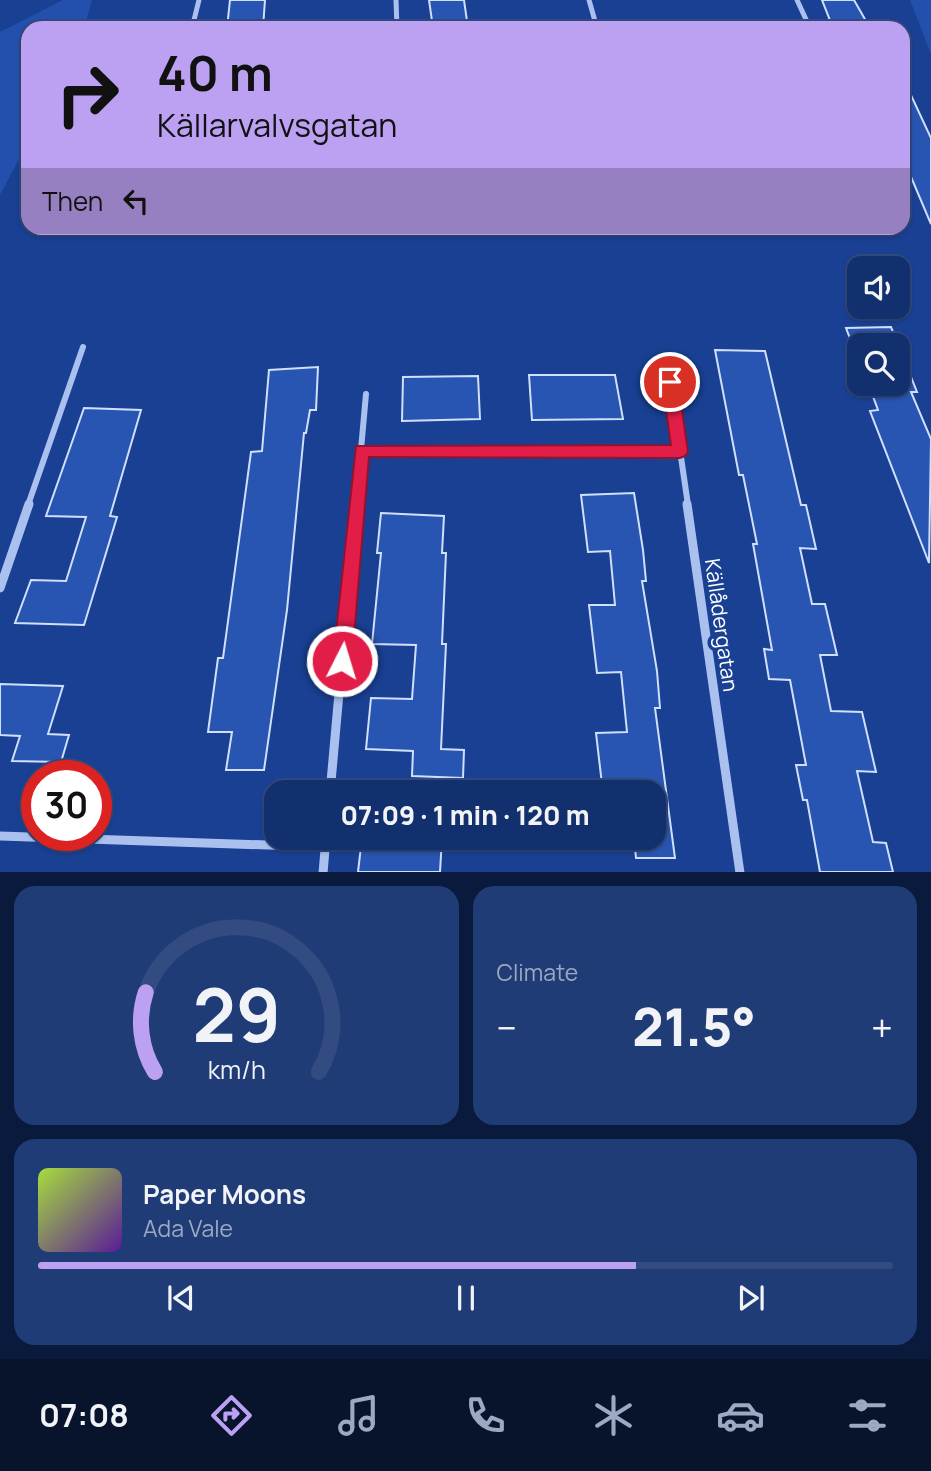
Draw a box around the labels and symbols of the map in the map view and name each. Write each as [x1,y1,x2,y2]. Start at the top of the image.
pin [640,352,700,412]
street label: Källådergatan [699,557,745,693]
position arrow [305,624,379,698]
speed limit sign: 30 [21,760,112,851]

